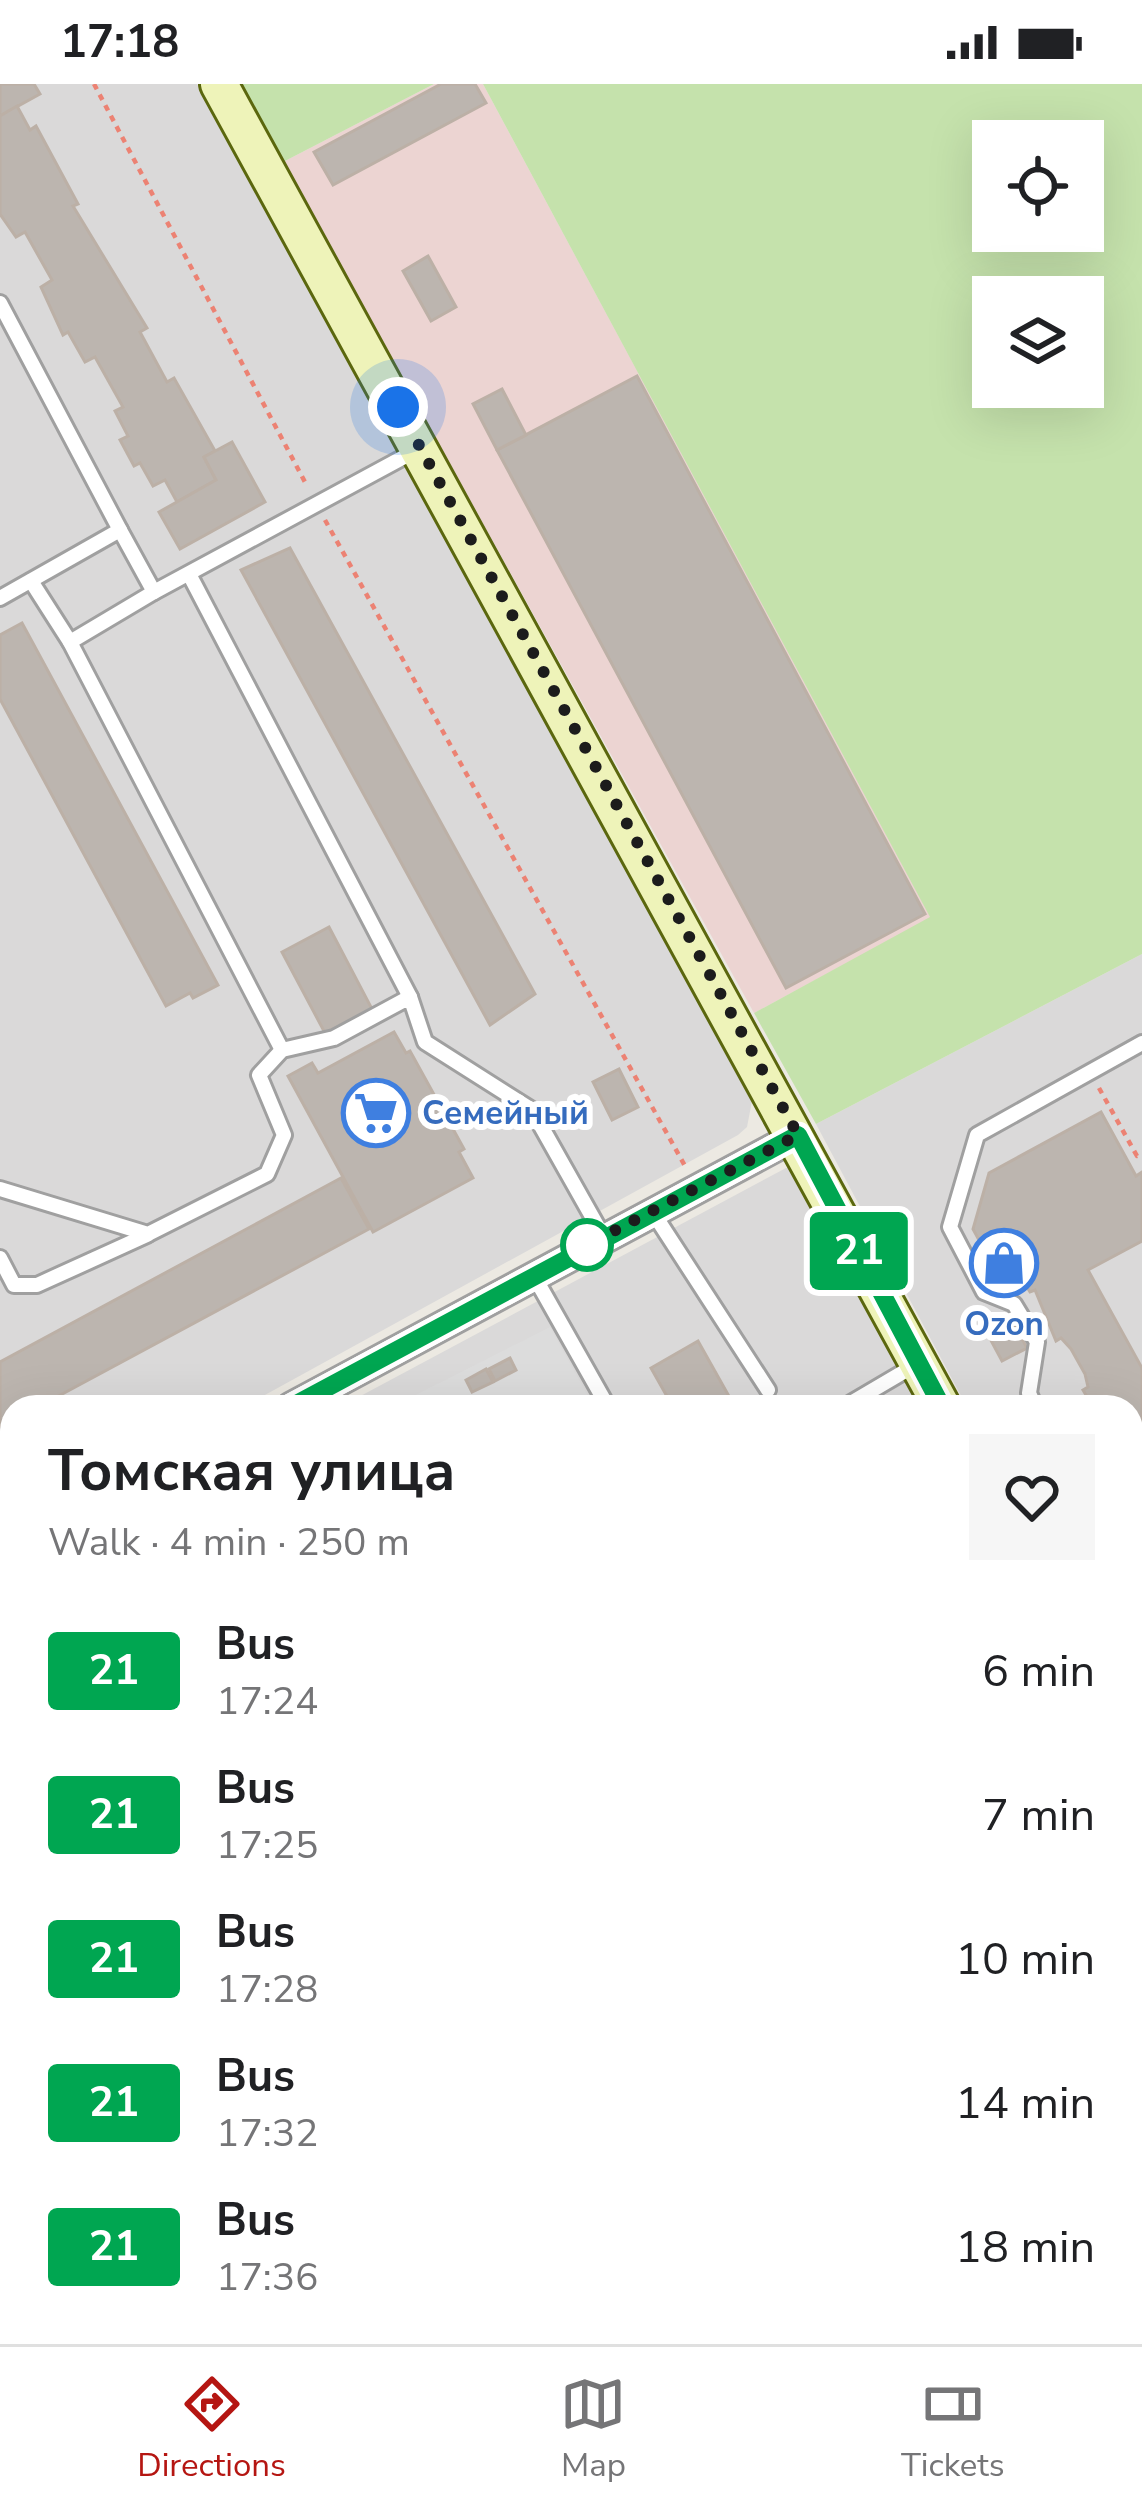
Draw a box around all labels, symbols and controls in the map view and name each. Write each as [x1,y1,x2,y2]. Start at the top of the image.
text: 17:18 [60,12,179,73]
map controls [972,120,1104,408]
button: locate [972,120,1104,252]
button: layers [972,276,1104,408]
your location [368,377,428,437]
supermarket icon: Семейный [341,1078,411,1148]
place label: Семейный [422,1091,589,1136]
line badge: 21 [805,1212,913,1290]
unlabelled marker [562,1220,612,1270]
text: 21 [834,1222,884,1279]
shop icon: Ozon [969,1228,1039,1298]
place label: Ozon [964,1302,1044,1347]
text: Томская улица [48,1432,456,1510]
button: heart [969,1434,1095,1560]
text: Walk · 4 min · 250 m [48,1516,410,1569]
text: Bus [216,1614,295,1675]
text: 6 min [982,1641,1095,1702]
text: 21 [89,1642,139,1699]
text: 17:24 [216,1675,319,1728]
text: Bus [216,1758,295,1819]
text: 7 min [982,1785,1095,1846]
text: 21 [89,1786,139,1843]
text: 17:25 [216,1819,319,1872]
text: Bus [216,1902,295,1963]
text: 10 min [955,1929,1095,1990]
text: 21 [89,1930,139,1987]
text: 17:28 [216,1963,319,2016]
text: Bus [216,2046,295,2107]
text: 14 min [955,2073,1095,2134]
text: 21 [89,2074,139,2131]
text: 17:32 [216,2107,319,2160]
text: Bus [216,2190,295,2251]
text: 18 min [955,2217,1095,2278]
text: 21 [89,2218,139,2275]
text: 17:36 [216,2251,319,2304]
tab: Directions [137,2371,286,2488]
tab: Map [560,2371,626,2488]
tab: Tickets [901,2371,1005,2488]

